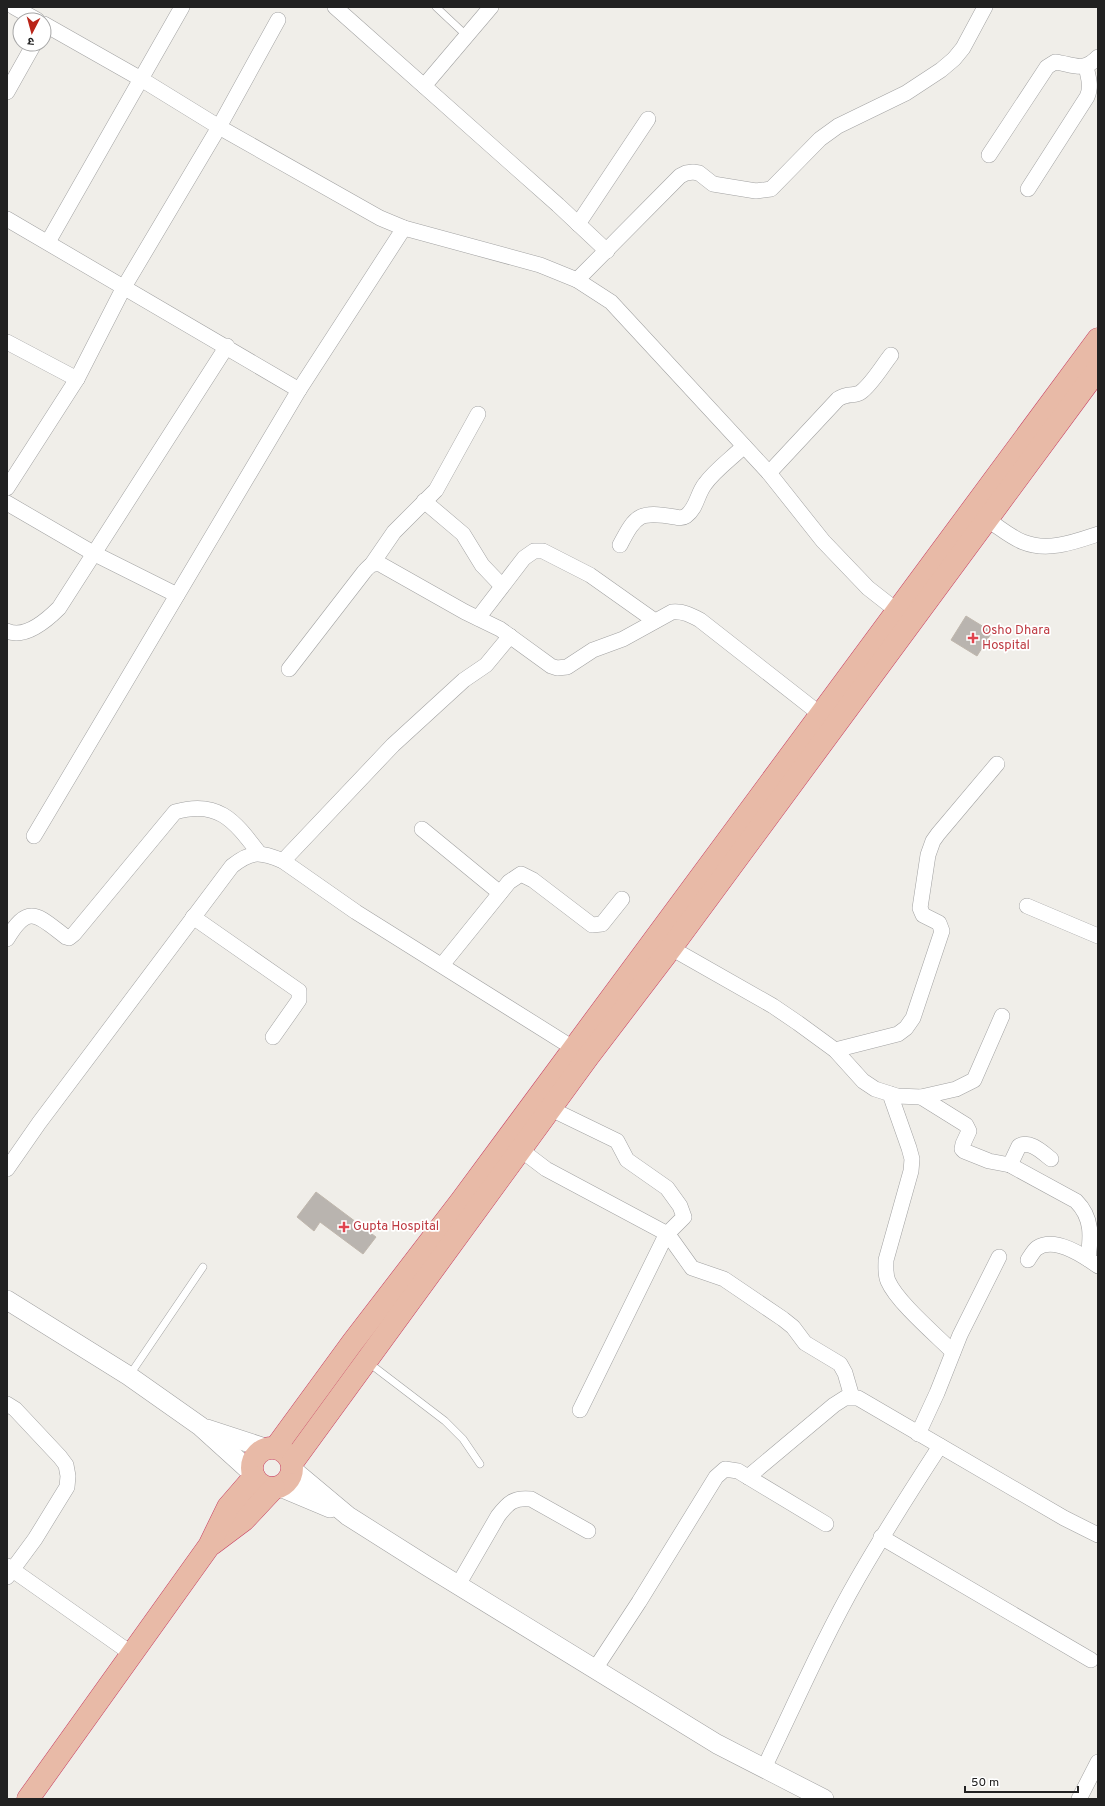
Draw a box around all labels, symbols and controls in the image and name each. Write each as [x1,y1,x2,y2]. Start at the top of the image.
north arrow [12,12,52,52]
text: उ [27,34,35,48]
place label: Osho Dhara Hospital [982,623,1050,654]
marker: Osho Dhara Hospital [967,632,979,644]
place label: Gupta Hospital [353,1219,439,1235]
marker: Gupta Hospital [338,1221,350,1233]
scale bar [965,1768,1078,1794]
text: 50 m [971,1775,999,1791]

